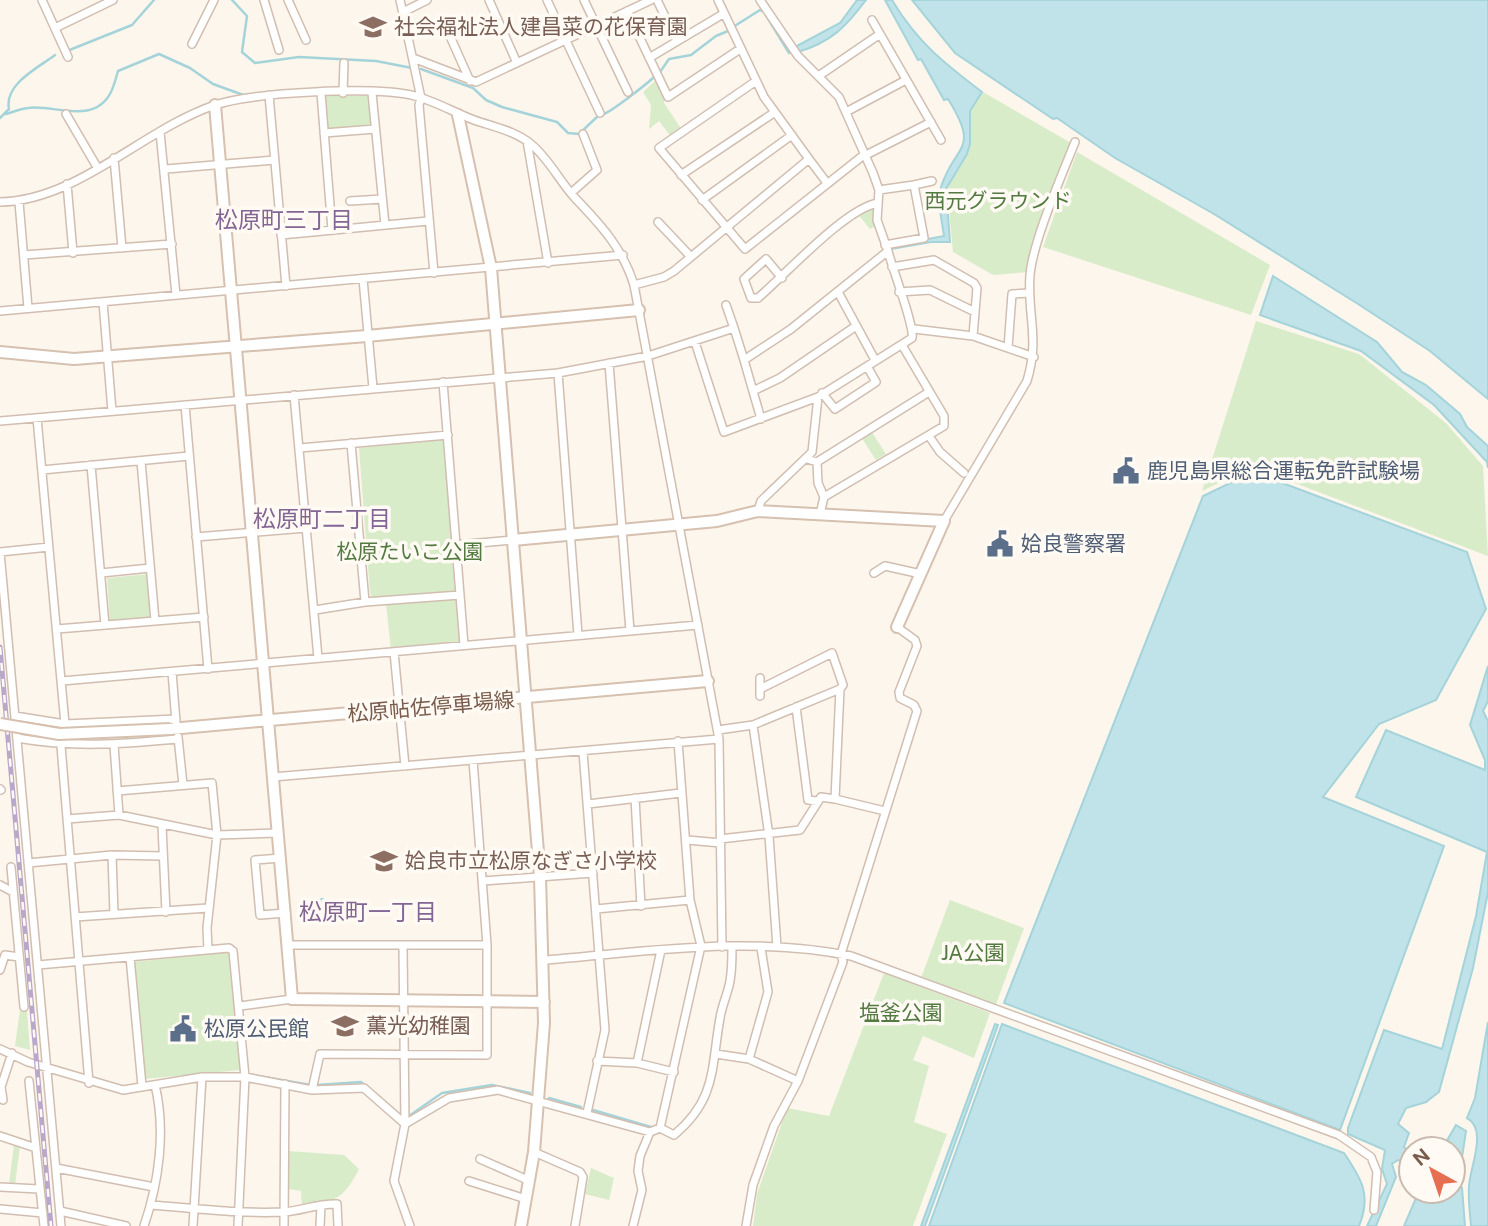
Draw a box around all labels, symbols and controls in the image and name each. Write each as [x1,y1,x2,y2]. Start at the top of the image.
school or university icon: 社会福祉法人建昌菜の花保育園 [358,12,388,42]
place label: 社会福祉法人建昌菜の花保育園 [394,14,688,39]
park label: 西元グラウンド [925,188,1072,213]
district label: 松原町三丁目 [215,206,353,233]
public building icon: 鹿児島県総合運転免許試験場 [1111,456,1141,486]
place label: 鹿児島県総合運転免許試験場 [1147,458,1420,483]
district label: 松原町二丁目 [253,505,391,532]
public building icon: 姶良警察署 [985,529,1015,559]
place label: 姶良警察署 [1021,531,1126,556]
park label: 松原たいこ公園 [337,539,484,564]
street label: 松原帖佐停車場線 [346,687,516,726]
school or university icon: 姶良市立松原なぎさ小学校 [369,846,399,876]
place label: 姶良市立松原なぎさ小学校 [405,848,657,873]
district label: 松原町一丁目 [299,898,437,925]
park label: JA公園 [941,940,1005,965]
park label: 塩釜公園 [859,1000,943,1025]
school or university icon: 薫光幼稚園 [330,1011,360,1041]
place label: 薫光幼稚園 [366,1013,471,1038]
public building icon: 松原公民館 [168,1014,198,1044]
place label: 松原公民館 [204,1016,309,1041]
north arrow [1397,1135,1467,1205]
text: N [1408,1144,1434,1170]

